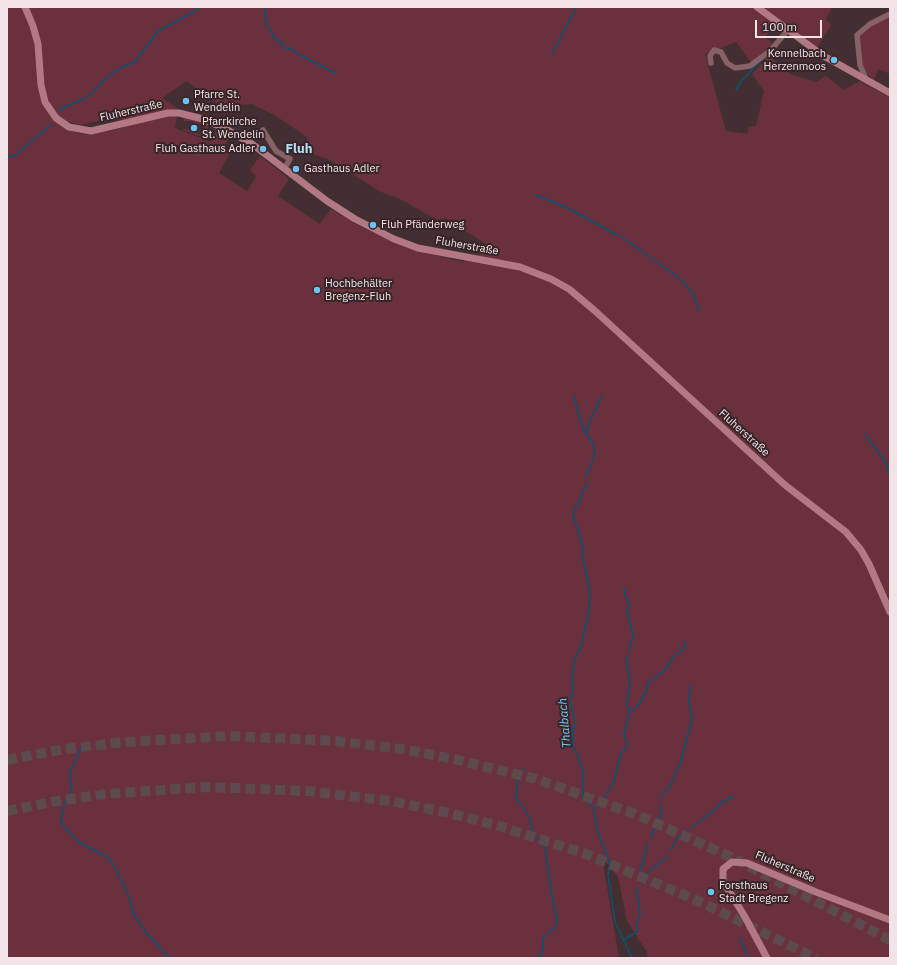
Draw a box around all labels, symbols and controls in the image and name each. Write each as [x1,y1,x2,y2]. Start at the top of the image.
scale bar [757,12,824,38]
text: 100 m [762,19,797,34]
place label: Kennelbach Herzenmoos [764,47,826,73]
marker: Kennelbach Herzenmoos [829,55,839,65]
place label: Pfarre St. Wendelin [194,88,240,114]
marker: Pfarre St. Wendelin [181,96,191,106]
street label: Fluherstraße [98,97,164,125]
place label: Pfarrkirche St. Wendelin [202,115,264,141]
marker: Pfarrkirche St. Wendelin [189,123,199,133]
district label: Fluh [285,141,313,157]
place label: Fluh Gasthaus Adler [155,142,255,156]
marker: Fluh Gasthaus Adler [258,144,268,154]
place label: Gasthaus Adler [304,162,379,176]
marker: Gasthaus Adler [291,164,301,174]
place label: Fluh Pfänderweg [381,218,464,232]
marker: Fluh Pfänderweg [368,220,378,230]
street label: Fluherstraße [434,234,500,258]
place label: Hochbehälter Bregenz-Fluh [325,277,392,303]
marker: Hochbehälter Bregenz-Fluh [312,285,322,295]
street label: Fluherstraße [716,407,772,459]
water label: Thalbach [556,697,574,749]
street label: Fluherstraße [753,848,817,886]
place label: Forsthaus Stadt Bregenz [719,879,788,905]
marker: Forsthaus Stadt Bregenz [706,887,716,897]

